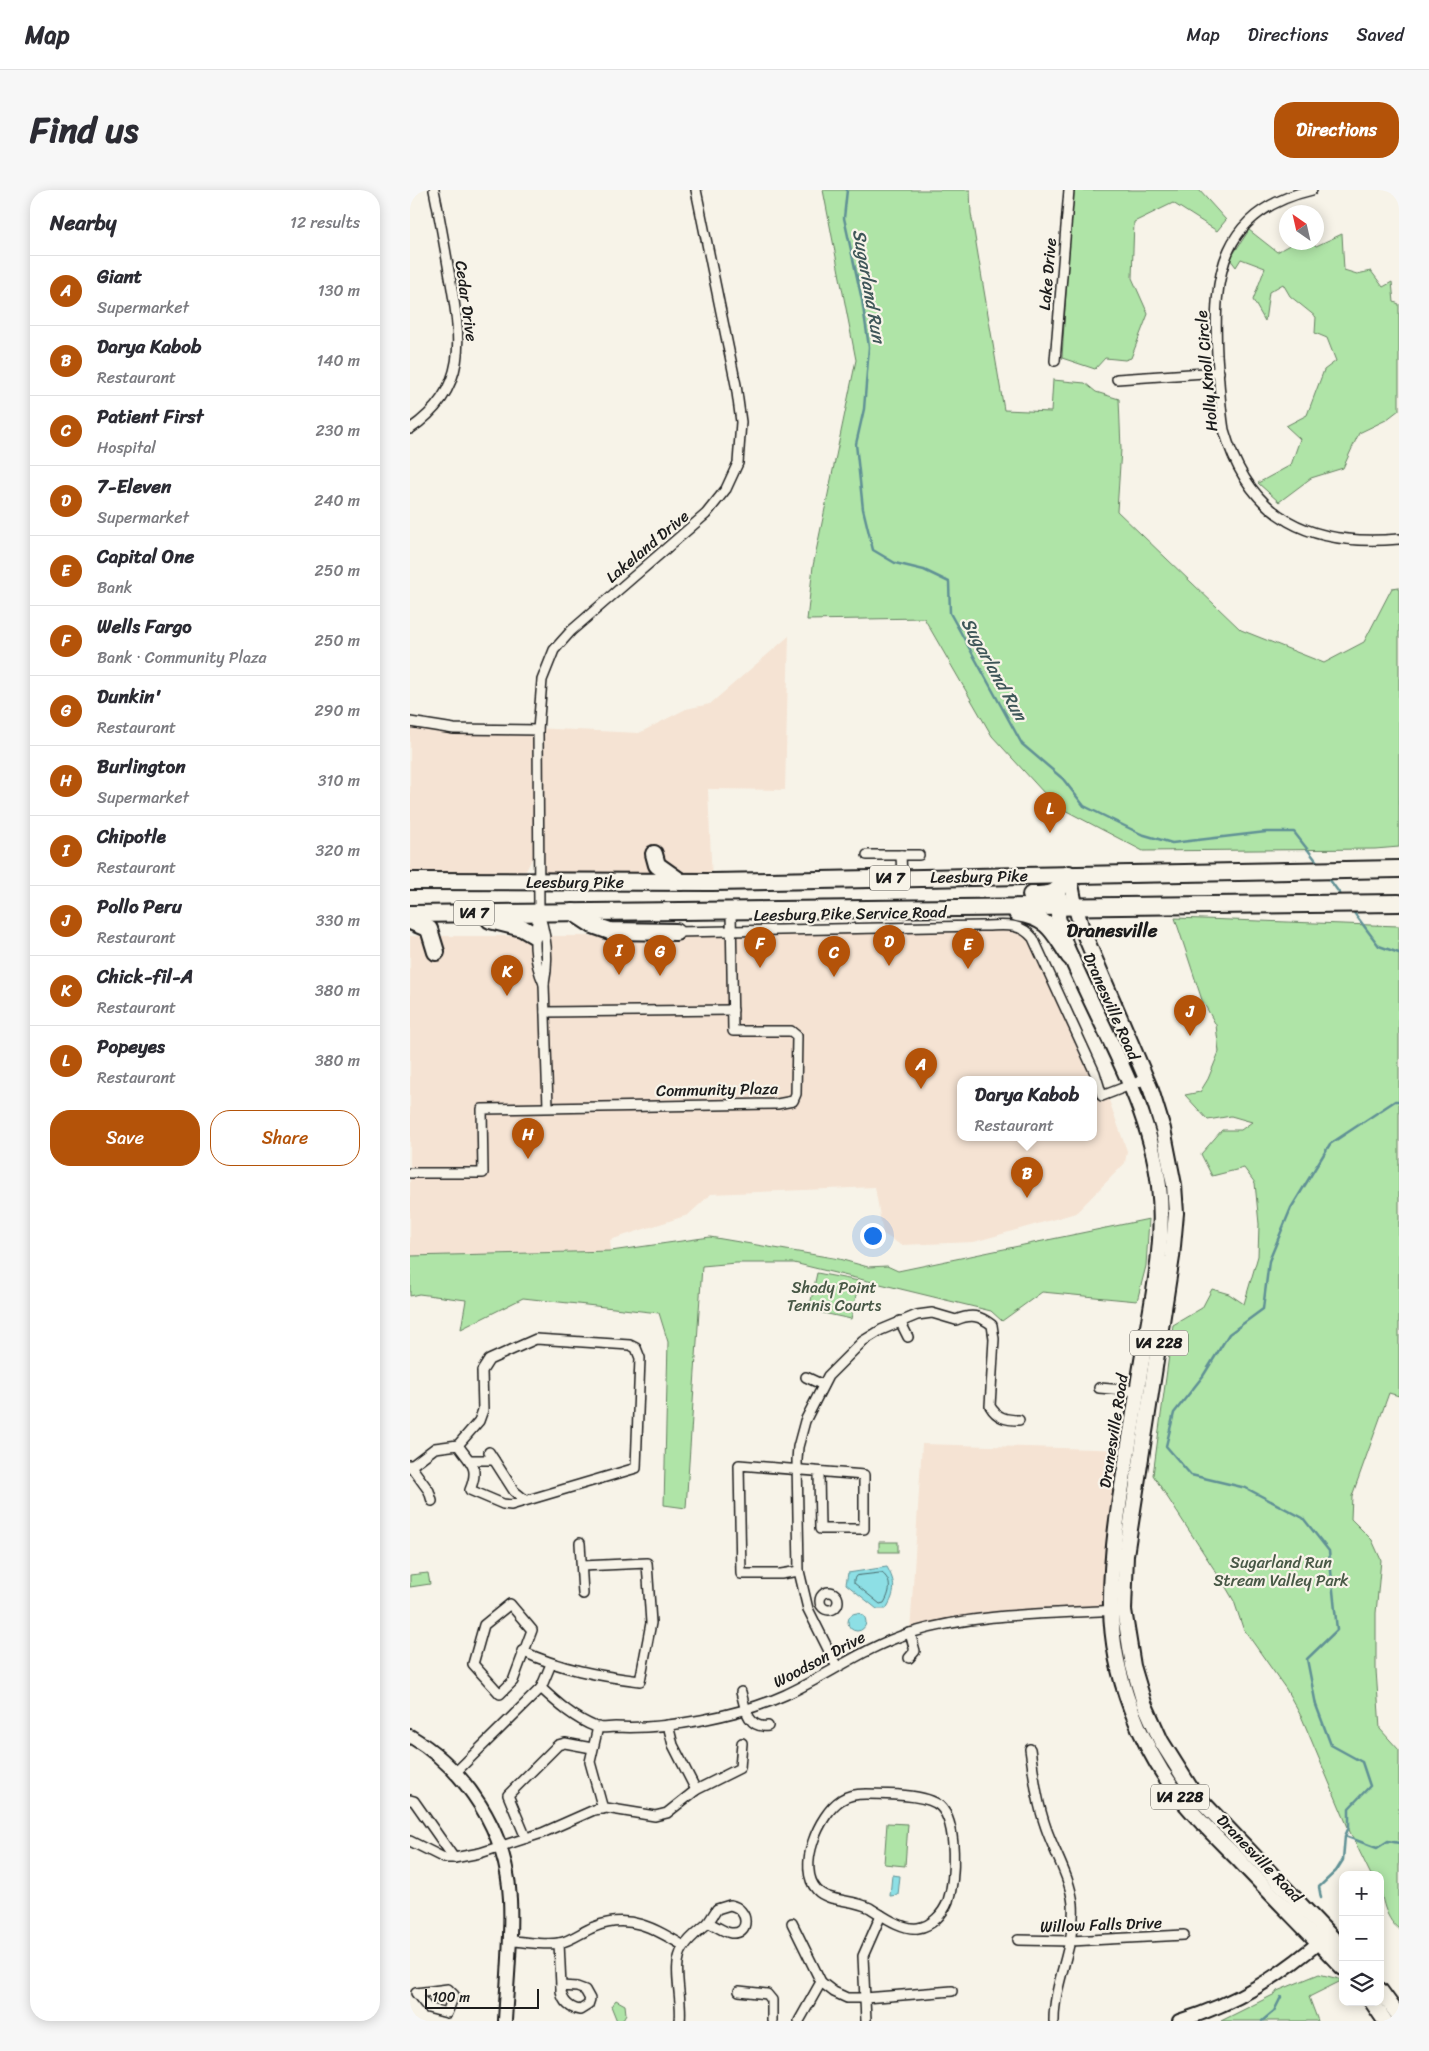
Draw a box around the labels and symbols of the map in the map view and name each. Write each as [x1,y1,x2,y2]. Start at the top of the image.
north arrow [1279,205,1324,250]
water label: Sugarland Run [843,227,895,348]
street label: Lake Drive [1030,237,1065,311]
street label: Cedar Drive [446,259,487,343]
street label: Holly Knoll Circle [1187,309,1226,433]
street label: Lakeland Drive [599,502,696,590]
water label: Sugarland Run [952,611,1037,729]
pin: L [1034,792,1066,833]
street label: Leesburg Pike [930,861,1028,892]
road number: VA 7 [870,866,910,890]
street label: Leesburg Pike [526,868,624,897]
street label: Leesburg Pike Service Road [753,897,948,930]
road number: VA 7 [454,900,494,926]
district label: Dranesville [1066,914,1158,947]
pin: D [873,925,905,966]
pin: F [744,927,776,968]
pin: E [952,928,984,969]
pin: I [603,934,635,975]
pin: G [644,935,676,976]
pin: C [818,936,850,977]
street label: Dranesville Road [1075,948,1149,1066]
pin: K [491,955,523,996]
pin: J [1174,995,1206,1036]
pin: A [905,1048,937,1089]
street label: Community Plaza [656,1074,779,1105]
pin: H [512,1118,544,1159]
pin: B [1011,1157,1043,1198]
your location [860,1223,886,1249]
park label: Shady Point Tennis Courts [787,1273,882,1320]
road number: VA 228 [1130,1330,1188,1356]
street label: Dranesville Road [1090,1370,1137,1490]
park label: Sugarland Run Stream Valley Park [1213,1548,1349,1595]
street label: Woodson Drive [768,1623,871,1696]
road number: VA 228 [1151,1784,1209,1810]
street label: Dranesville Road [1209,1807,1311,1911]
street label: Willow Falls Drive [1040,1908,1163,1941]
scale bar [425,1986,539,2009]

